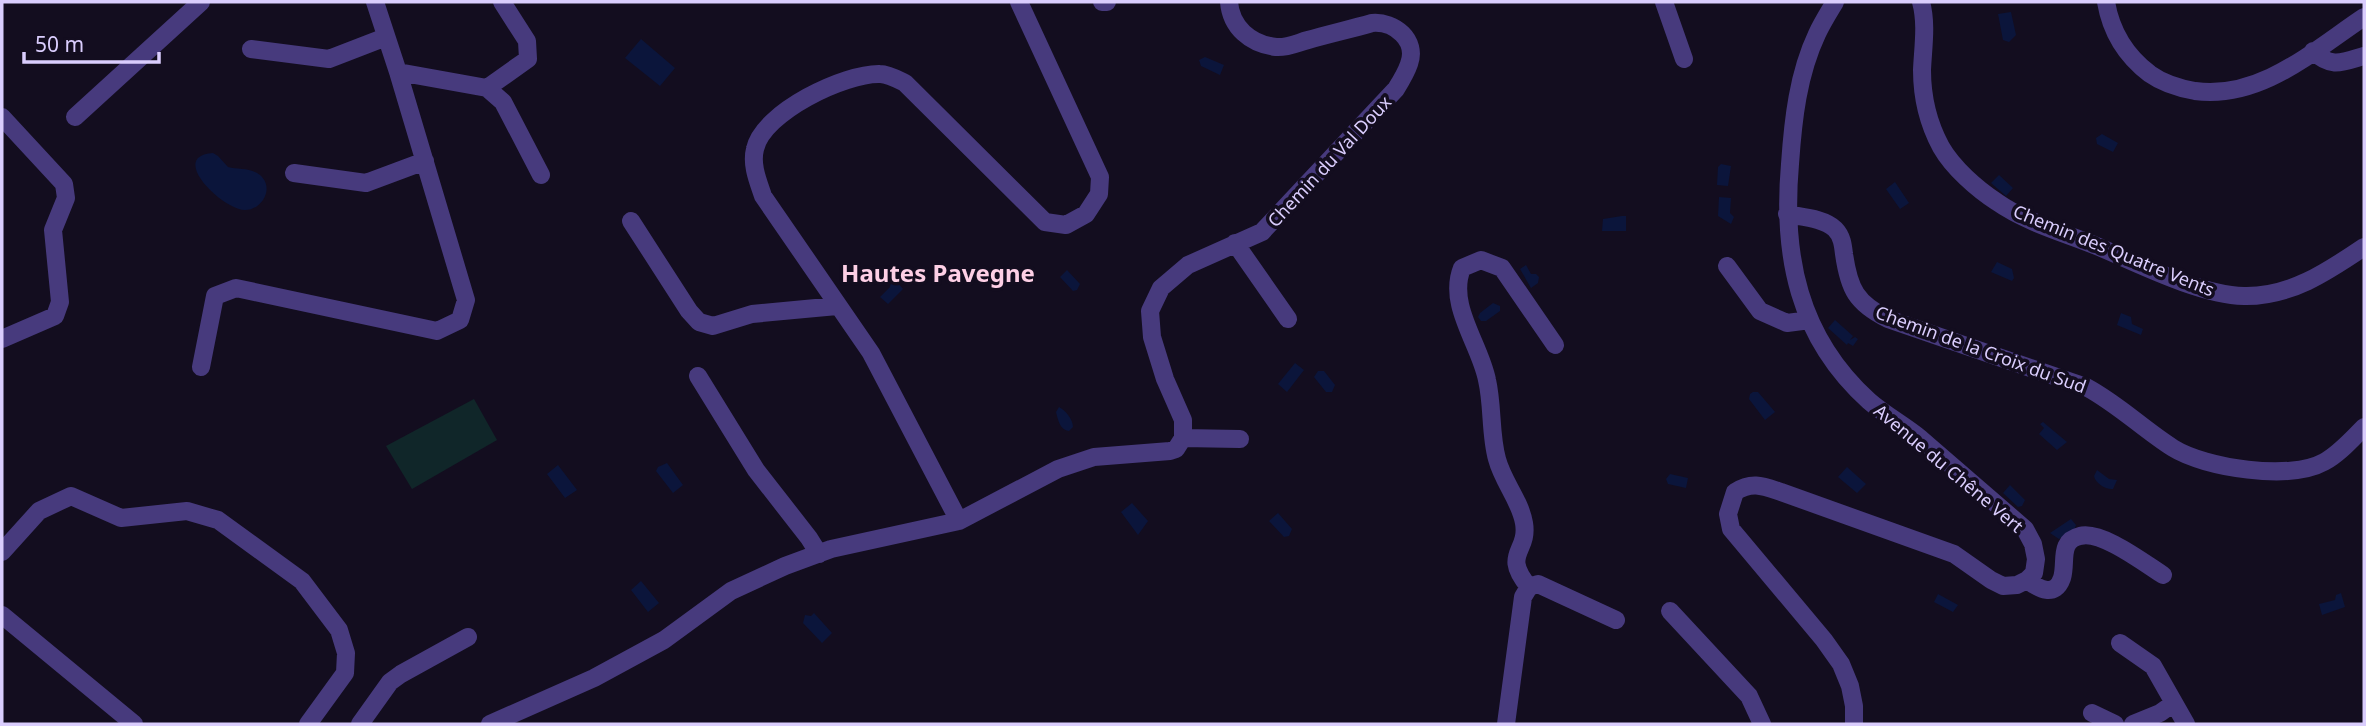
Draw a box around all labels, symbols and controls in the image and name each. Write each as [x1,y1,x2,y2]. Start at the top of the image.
scale bar [24,21,159,65]
text: 50 m [35,30,84,58]
street label: Chemin du Val Doux [1262,90,1397,232]
street label: Chemin des Quatre Vents [2010,199,2218,301]
district label: Hautes Pavegne [841,256,1035,289]
street label: Chemin de la Croix du Sud [1872,300,2090,398]
street label: Avenue du Chêne Vert [1869,398,2029,538]

